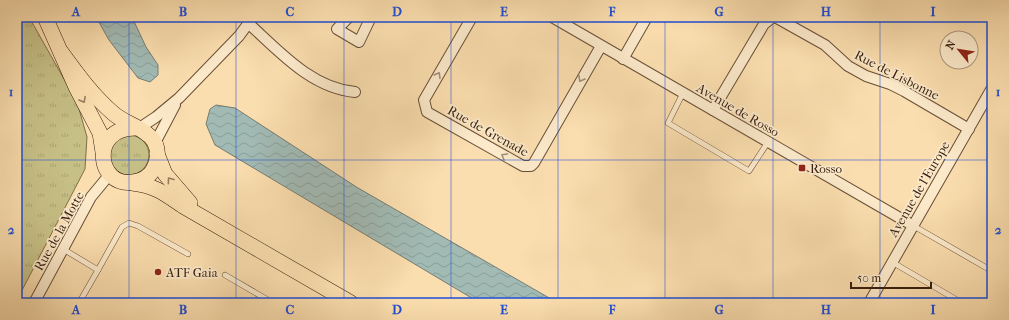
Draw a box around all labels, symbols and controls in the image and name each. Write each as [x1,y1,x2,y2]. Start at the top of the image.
text: A [71,4,81,19]
text: B [179,4,188,19]
text: C [286,4,295,19]
text: D [392,4,402,19]
text: E [500,4,508,19]
text: F [608,4,616,19]
text: G [714,4,724,19]
text: H [821,4,832,19]
text: I [930,4,936,19]
north arrow [939,30,979,70]
text: N [943,38,959,52]
street label: Rue de Lisbonne [852,47,942,103]
one-way arrow [434,72,441,79]
one-way arrow [579,75,586,83]
street label: Avenue de Rosso [693,80,782,140]
text: 1 [9,84,14,99]
text: 1 [996,84,1001,99]
one-way arrow [78,96,86,103]
street label: Rue de Grenade [445,103,532,160]
street label: Avenue de l'Europe [885,138,953,240]
one-way arrow [501,153,508,160]
place label: Rosso [810,161,842,176]
marker: Rosso [797,163,807,173]
one-way arrow [168,178,175,185]
street label: Rue de la Motte [31,188,87,273]
text: 2 [8,222,15,237]
text: 2 [995,222,1002,237]
scale bar [851,264,931,290]
place label: ATF Gaia [165,265,219,280]
marker: ATF Gaia [153,267,163,277]
text: 50 m [857,271,881,285]
text: A [71,302,81,317]
text: B [179,302,188,317]
text: C [286,302,295,317]
text: D [392,302,402,317]
text: E [500,302,508,317]
text: F [608,302,616,317]
text: G [714,302,724,317]
text: H [821,302,832,317]
text: I [930,302,936,317]

